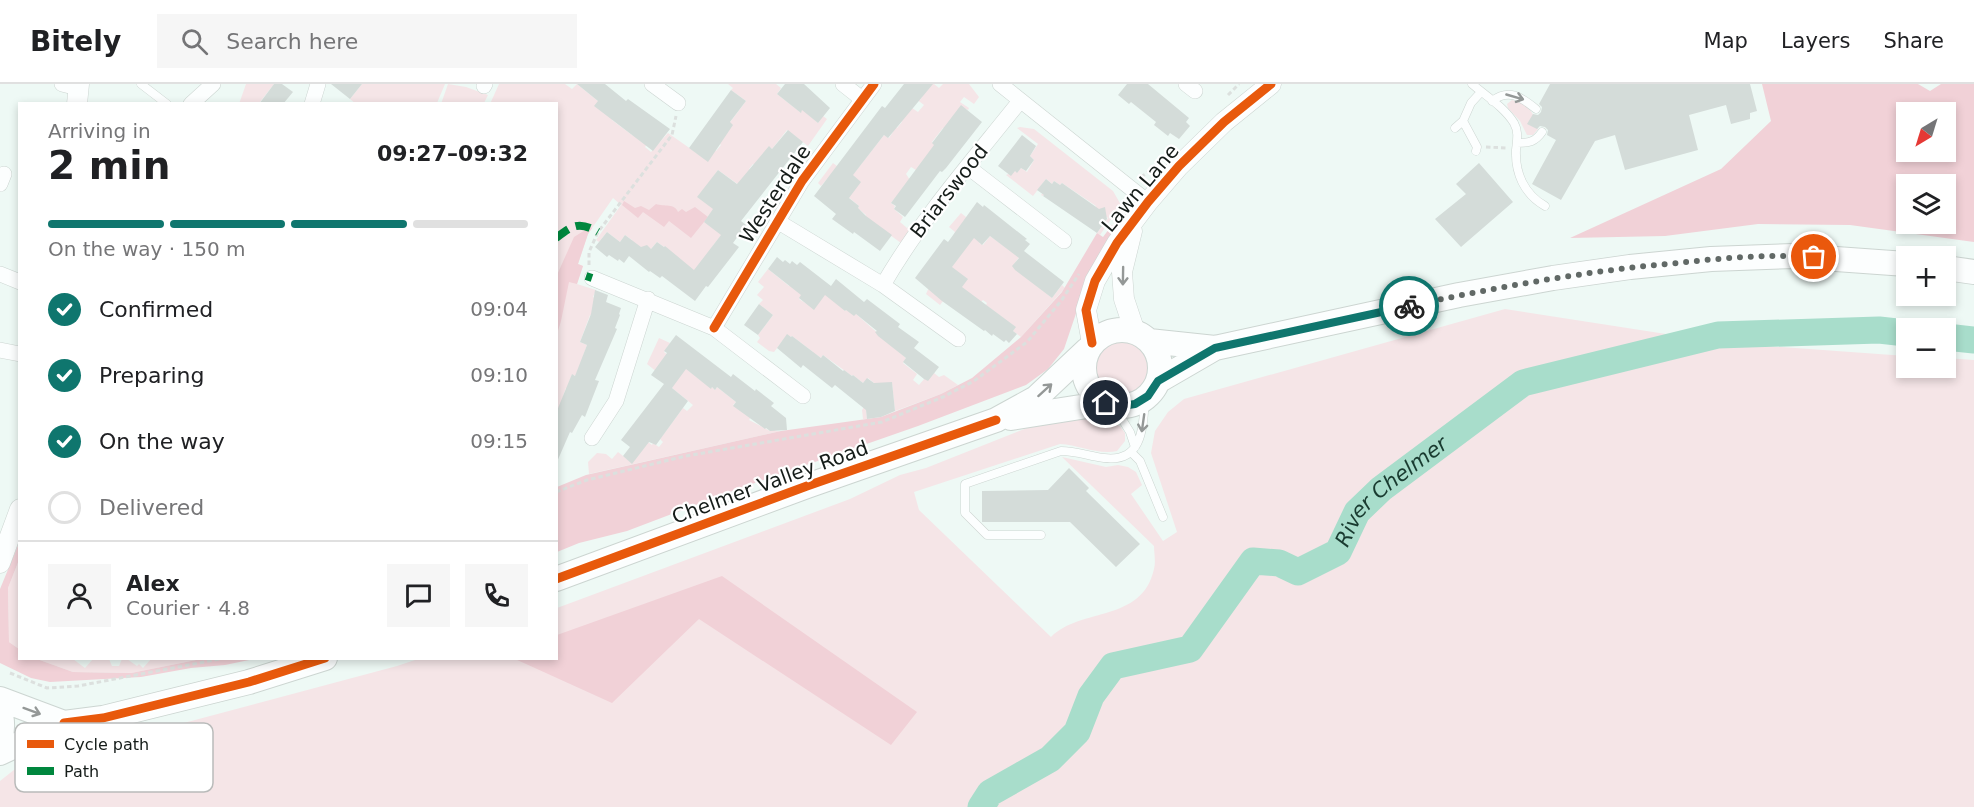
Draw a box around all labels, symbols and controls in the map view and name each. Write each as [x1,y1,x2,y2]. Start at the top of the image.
search box [157,14,577,68]
text: Bitely [30,25,121,58]
icon: search [178,25,211,58]
text: Search here [226,29,358,54]
text: Map [1704,29,1748,53]
text: Layers [1781,29,1850,53]
text: Share [1883,29,1944,53]
one-way arrow [1505,92,1524,103]
north arrow [1896,102,1956,162]
map controls [1896,102,1956,378]
text: Arriving in [48,119,151,143]
street label: Lawn Lane [1096,139,1184,237]
street label: Westerdale [734,140,816,248]
street label: Briarswood [905,140,993,242]
text: 09:27–09:32 [377,141,528,166]
text: 2 min [48,143,170,188]
button: layers [1896,174,1956,234]
pin [1788,231,1839,282]
text: On the way · 150 m [48,237,246,261]
icon: bag [1797,240,1830,273]
button: + [1896,246,1956,306]
one-way arrow [1118,265,1129,285]
courier [1379,276,1439,336]
icon: bike [1393,290,1426,323]
icon: check [48,293,81,326]
text: Confirmed [99,297,213,322]
text: 09:04 [470,297,528,321]
button: − [1896,318,1956,378]
icon: check [48,359,81,392]
text: Preparing [99,363,205,388]
text: 09:10 [470,363,528,387]
pin [1080,377,1131,428]
one-way arrow [1037,383,1052,397]
icon: home [1089,386,1122,419]
one-way arrow [1137,413,1148,433]
icon: check [48,425,81,458]
text: On the way [99,429,225,454]
text: 09:15 [470,429,528,453]
water label: River Chelmer [1330,431,1453,550]
street label: Chelmer Valley Road [669,435,871,529]
text: Delivered [99,495,204,520]
button: person [48,564,111,627]
button: chat [387,564,450,627]
button: phone [465,564,528,627]
text: Alex [126,571,180,596]
text: Courier · 4.8 [126,596,250,620]
one-way arrow [22,706,41,717]
legend [15,723,213,792]
text: Cycle path [64,735,149,754]
text: Path [64,762,99,781]

